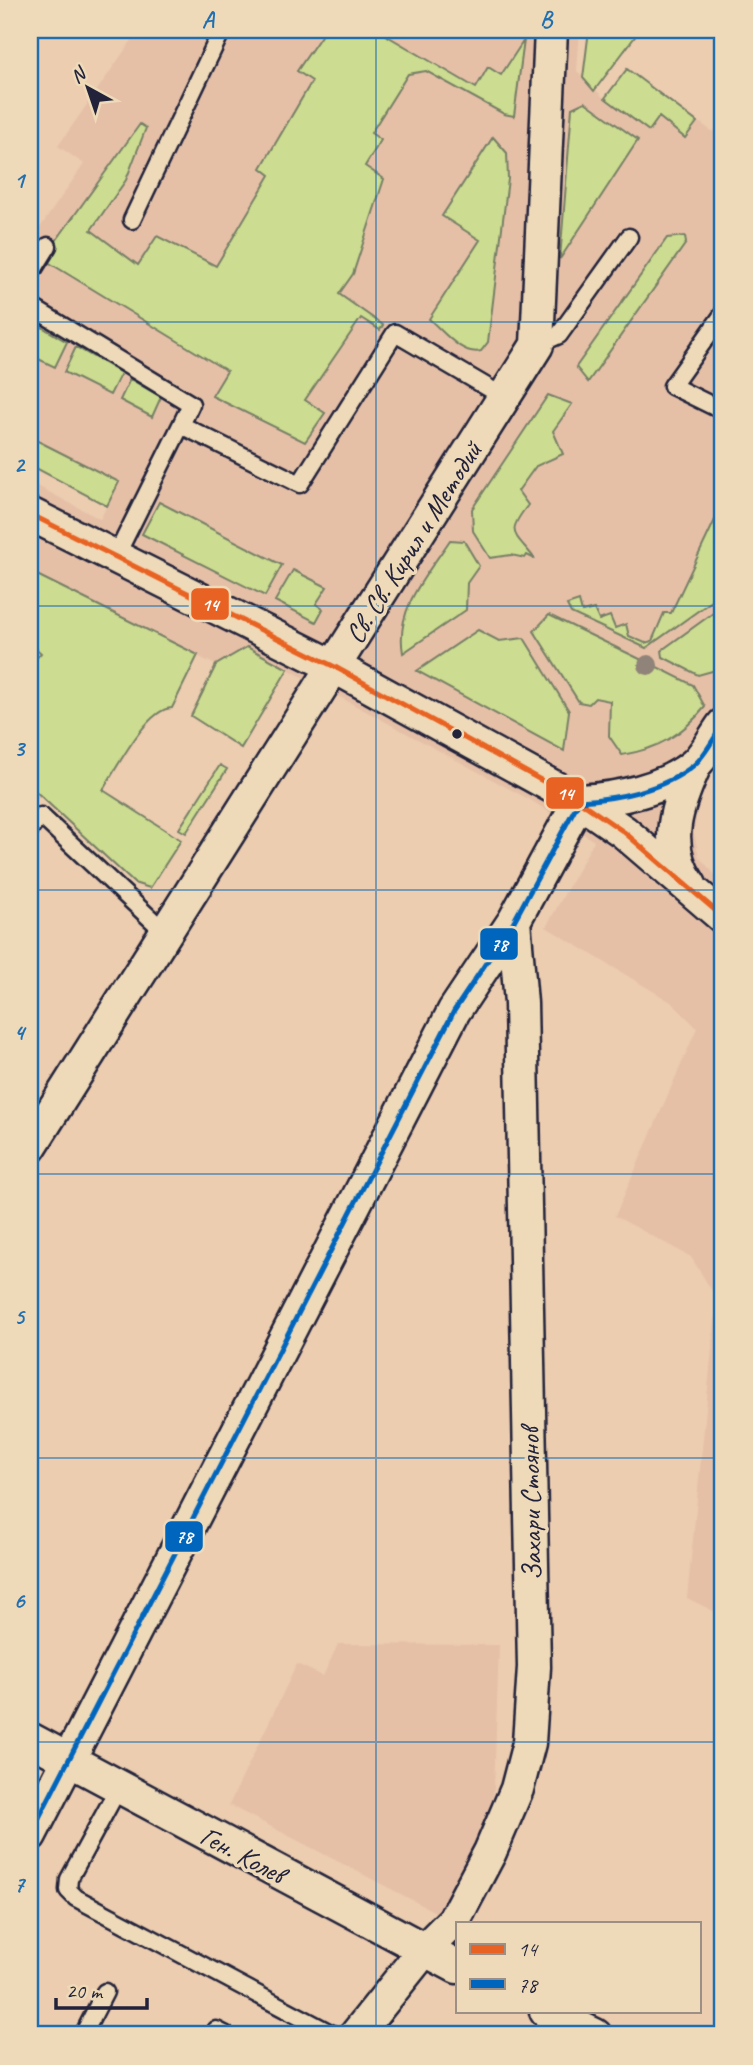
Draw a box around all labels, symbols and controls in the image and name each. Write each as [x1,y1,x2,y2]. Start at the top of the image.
text: A [202,5,216,34]
text: B [540,5,554,34]
north arrow [52,52,122,122]
text: N [65,61,92,89]
text: 1 [14,166,27,195]
street label: Св. Св. Кирил и Методий [337,434,490,650]
text: 2 [14,450,27,479]
line badge: 14 [190,587,230,621]
text: 14 [201,593,221,617]
unlabelled marker [450,727,464,741]
text: 3 [14,734,27,763]
line badge: 14 [545,776,585,810]
text: 14 [556,782,576,806]
line badge: 78 [479,927,519,961]
text: 78 [490,933,510,957]
text: 4 [14,1018,27,1047]
text: 5 [14,1302,26,1331]
street label: Захари Стоянов [512,1422,549,1581]
line badge: 78 [164,1520,204,1553]
text: 78 [175,1525,195,1549]
text: 6 [14,1586,27,1615]
street label: Ген. Колев [194,1818,295,1894]
text: 7 [14,1870,27,1899]
legend [456,1922,700,2012]
text: 14 [518,1936,539,1962]
scale bar [56,1967,147,2011]
text: 78 [518,1972,539,1998]
text: 20 m [66,1978,104,2004]

